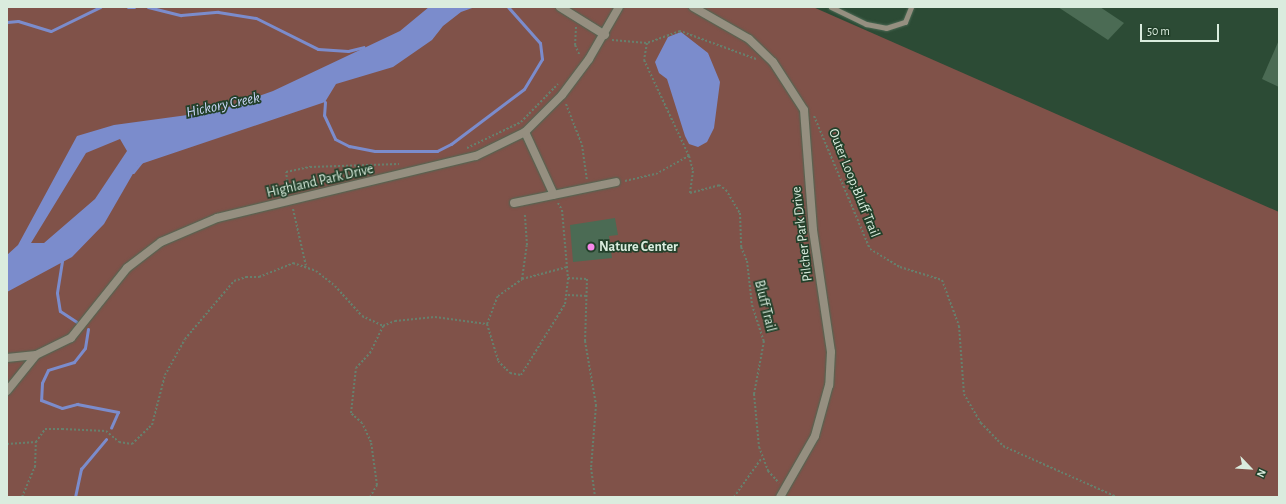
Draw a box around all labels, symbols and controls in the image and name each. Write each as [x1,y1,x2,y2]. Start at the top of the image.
scale bar [1142,16,1221,42]
text: 50 m [1147,25,1170,37]
water label: Hickory Creek [185,88,261,122]
street label: Outer Loop;Bluff Trail [825,126,883,240]
street label: Highland Park Drive [265,161,375,201]
street label: Pilcher Park Drive [788,185,816,283]
place label: Nature Center [599,239,678,255]
marker: Nature Center [586,242,596,252]
street label: Bluff Trail [751,279,779,333]
north arrow [1230,448,1270,488]
text: N [1255,467,1268,479]

